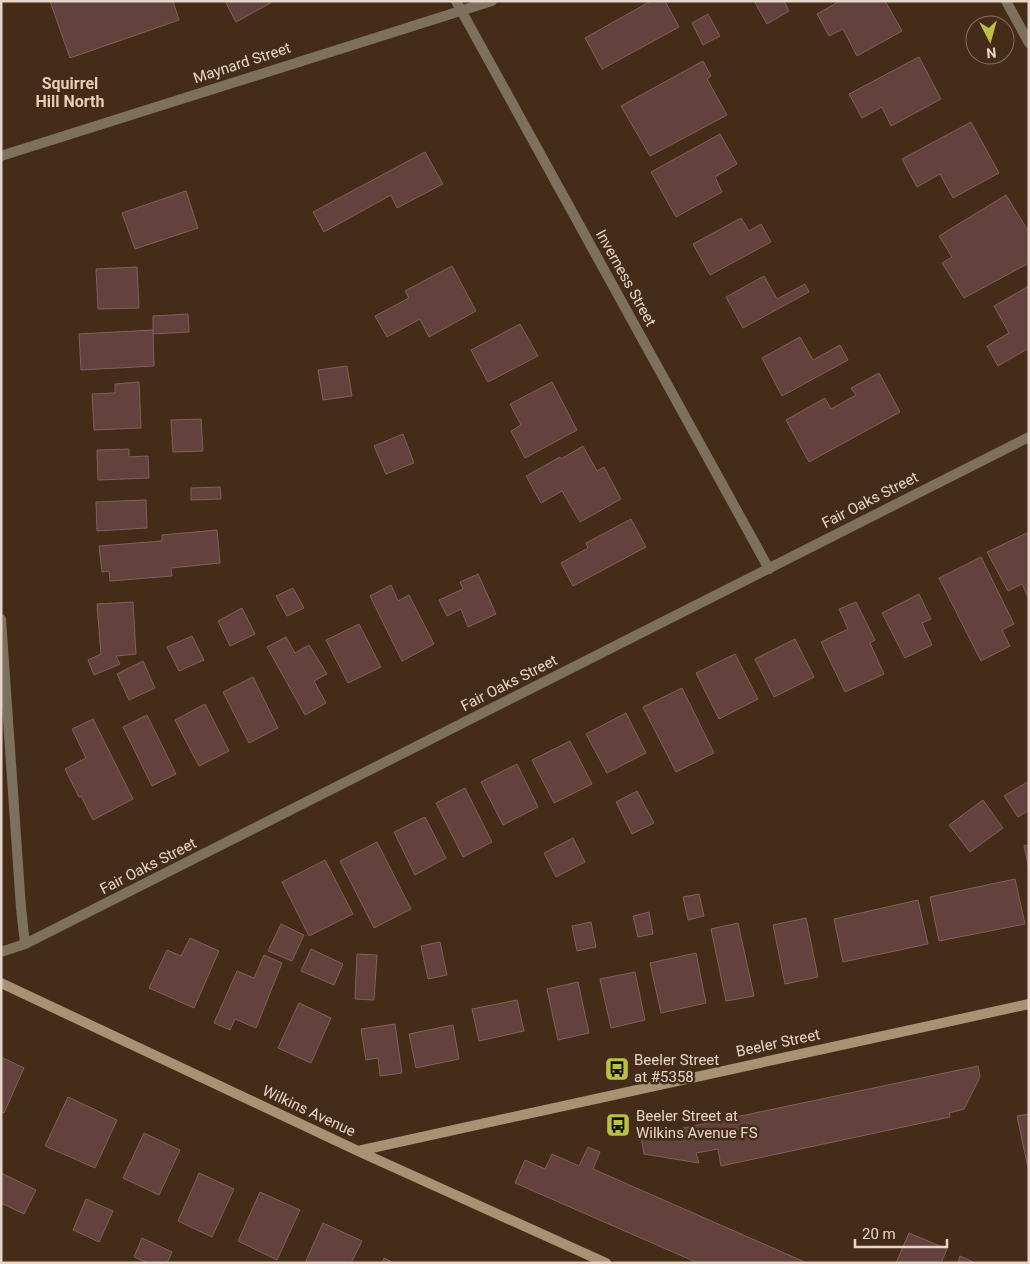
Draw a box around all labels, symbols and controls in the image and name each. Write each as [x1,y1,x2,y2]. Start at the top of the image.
north arrow [965,15,1015,65]
street label: Maynard Street [191,39,293,87]
text: N [986,44,997,61]
district label: Squirrel Hill North [36,74,105,111]
street label: Inverness Street [592,227,660,329]
street label: Fair Oaks Street [819,468,921,532]
street label: Fair Oaks Street [458,651,560,715]
street label: Fair Oaks Street [97,834,199,898]
street label: Beeler Street [734,1025,822,1061]
place label: Beeler Street at #5358 [634,1051,719,1086]
bus stop icon: Beeler Street at #5358 [604,1056,630,1082]
street label: Wilkins Avenue [260,1082,358,1140]
place label: Beeler Street at Wilkins Avenue FS [636,1107,758,1142]
bus stop icon: Beeler Street at Wilkins Avenue FS [605,1112,631,1138]
scale bar [855,1216,948,1248]
text: 20 m [862,1225,896,1243]

